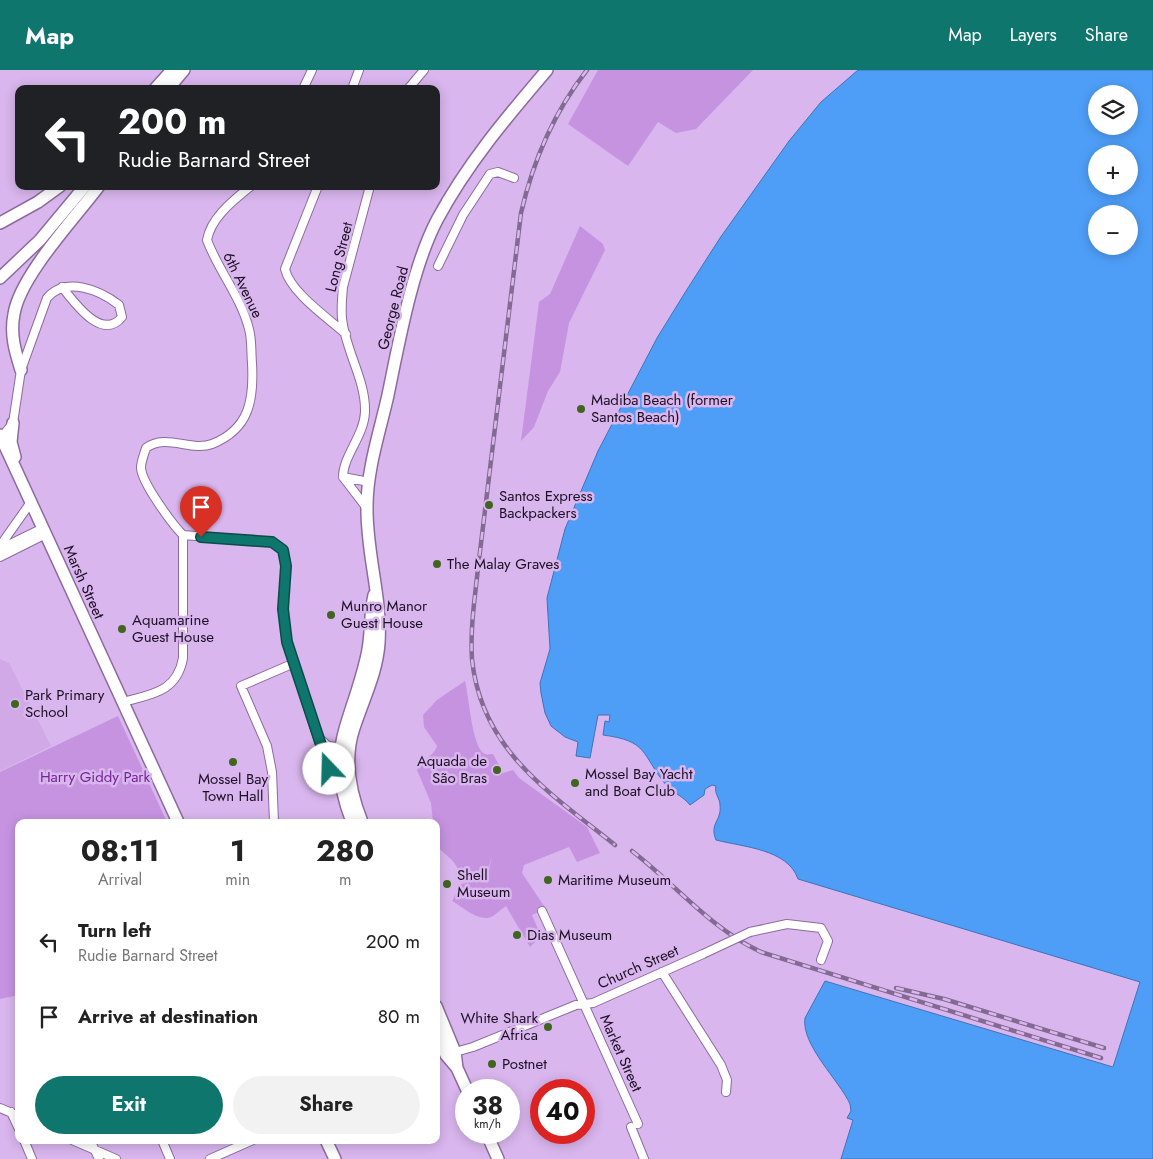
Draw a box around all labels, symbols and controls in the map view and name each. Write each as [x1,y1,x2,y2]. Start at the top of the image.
text: Map [25,18,74,53]
text: Map [948,22,982,48]
text: Layers [1010,22,1057,48]
text: Share [1085,22,1128,48]
map controls [1088,85,1138,255]
button: layers [1088,85,1138,135]
text: 200 m [118,97,227,147]
icon: left [35,105,100,170]
text: Rudie Barnard Street [118,143,310,175]
button: + [1088,145,1138,195]
button: − [1088,205,1138,255]
street label: Long Street [320,219,358,294]
street label: 6th Avenue [217,248,269,322]
street label: George Road [372,264,414,352]
place label: Madiba Beach (former Santos Beach) [591,389,734,428]
marker: Madiba Beach (former Santos Beach) [575,403,587,415]
place label: Santos Express Backpackers [499,485,592,524]
pin [180,486,222,537]
icon: arrive [187,493,215,521]
marker: Santos Express Backpackers [483,499,495,511]
street label: Marsh Street [58,542,110,623]
place label: The Malay Graves [447,553,559,575]
marker: The Malay Graves [431,558,443,570]
place label: Munro Manor Guest House [341,595,428,634]
place label: Aquamarine Guest House [132,609,214,648]
marker: Munro Manor Guest House [325,609,337,621]
marker: Aquamarine Guest House [116,623,128,635]
place label: Park Primary School [25,684,105,723]
marker: Park Primary School [9,698,21,710]
position arrow [302,742,354,794]
place label: Aquada de São Bras [417,750,487,789]
marker: Mossel Bay Town Hall [227,756,239,768]
place label: Mossel Bay Yacht and Boat Club [585,763,693,802]
marker: Aquada de São Bras [491,764,503,776]
park label: Harry Giddy Park [40,766,151,788]
place label: Mossel Bay Town Hall [198,768,269,807]
marker: Mossel Bay Yacht and Boat Club [569,777,581,789]
text: 08:11 [81,829,160,872]
text: 1 [230,829,245,872]
text: 280 [316,829,374,872]
place label: Shell Museum [457,864,510,903]
text: Arrival [98,868,142,891]
text: min [225,868,250,891]
text: m [339,868,351,891]
place label: Maritime Museum [558,869,671,891]
marker: Maritime Museum [542,874,554,886]
marker: Shell Museum [441,878,453,890]
text: Turn left [78,917,151,944]
place label: Dias Museum [527,924,612,946]
icon: left [35,928,63,956]
text: 200 m [366,928,420,955]
marker: Dias Museum [511,929,523,941]
street label: Church Street [594,939,682,995]
text: Rudie Barnard Street [78,944,217,967]
icon: arrive [35,1003,63,1031]
text: Arrive at destination [78,1003,258,1030]
text: 80 m [378,1003,420,1030]
place label: White Shark Africa [460,1007,538,1046]
street label: Market Street [594,1011,648,1096]
marker: White Shark Africa [542,1021,554,1033]
place label: Postnet [502,1053,547,1075]
marker: Postnet [486,1058,498,1070]
button: Exit [35,1076,223,1134]
button: Share [233,1076,420,1134]
speed limit sign: 40 [530,1079,595,1144]
text: 38 [472,1087,503,1123]
text: km/h [474,1115,501,1133]

